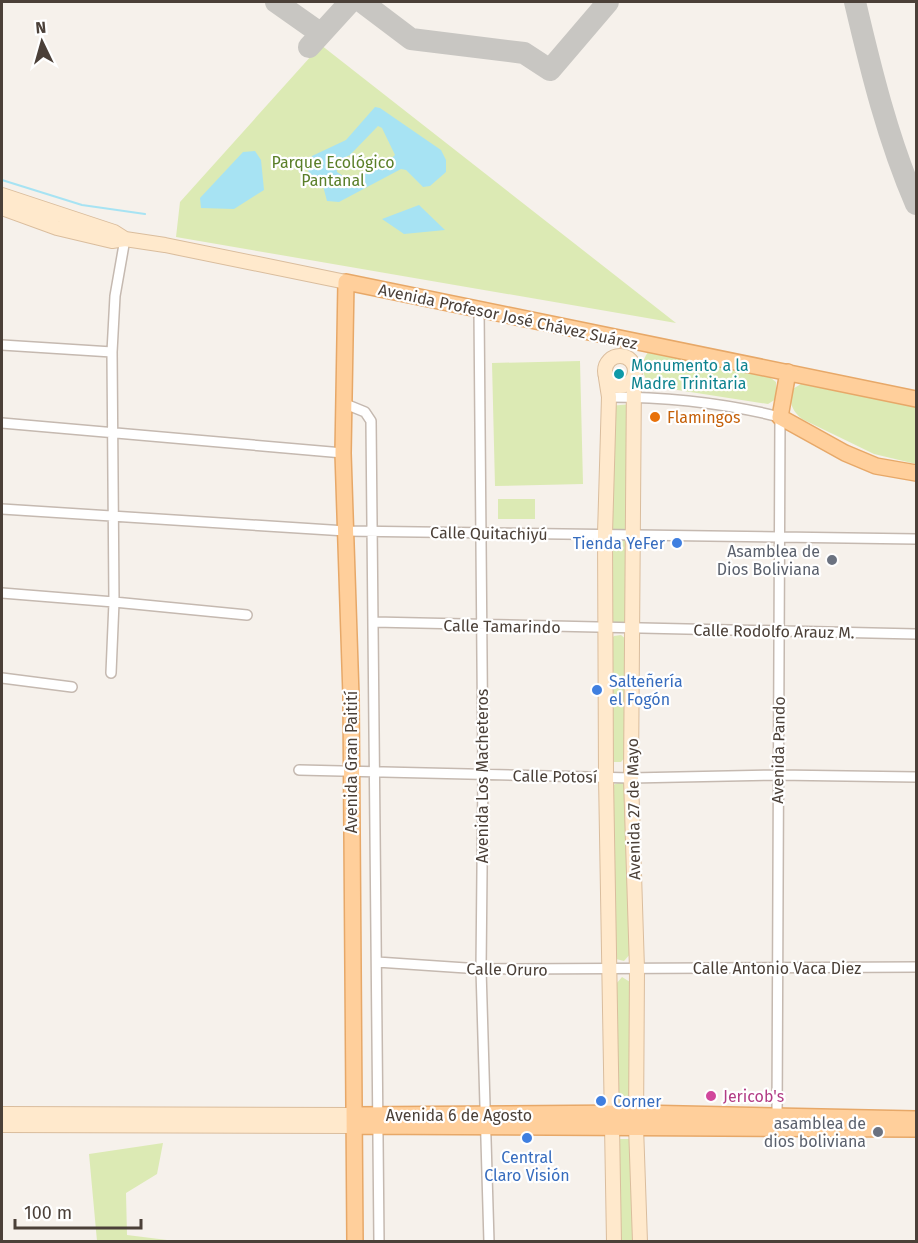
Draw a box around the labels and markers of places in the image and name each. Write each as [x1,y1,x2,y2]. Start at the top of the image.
place label: Monumento a la Madre Trinitaria [631,356,749,393]
marker: Monumento a la Madre Trinitaria [612,367,626,381]
place label: Flamingos [667,408,741,427]
marker: Flamingos [648,410,662,424]
place label: Tienda YeFer [573,534,666,553]
marker: Tienda YeFer [670,536,684,550]
place label: Asamblea de Dios Boliviana [717,542,820,579]
marker: Asamblea de Dios Boliviana [825,553,839,567]
place label: Salteñería el Fogón [609,672,683,709]
marker: Salteñería el Fogón [590,683,604,697]
place label: Jericob's [723,1087,784,1106]
marker: Jericob's [704,1089,718,1103]
place label: Corner [613,1092,662,1111]
marker: Corner [594,1094,608,1108]
place label: asamblea de dios boliviana [764,1114,866,1151]
marker: asamblea de dios boliviana [871,1125,885,1139]
marker: Central Claro Visión [520,1131,534,1145]
place label: Central Claro Visión [484,1148,570,1185]

